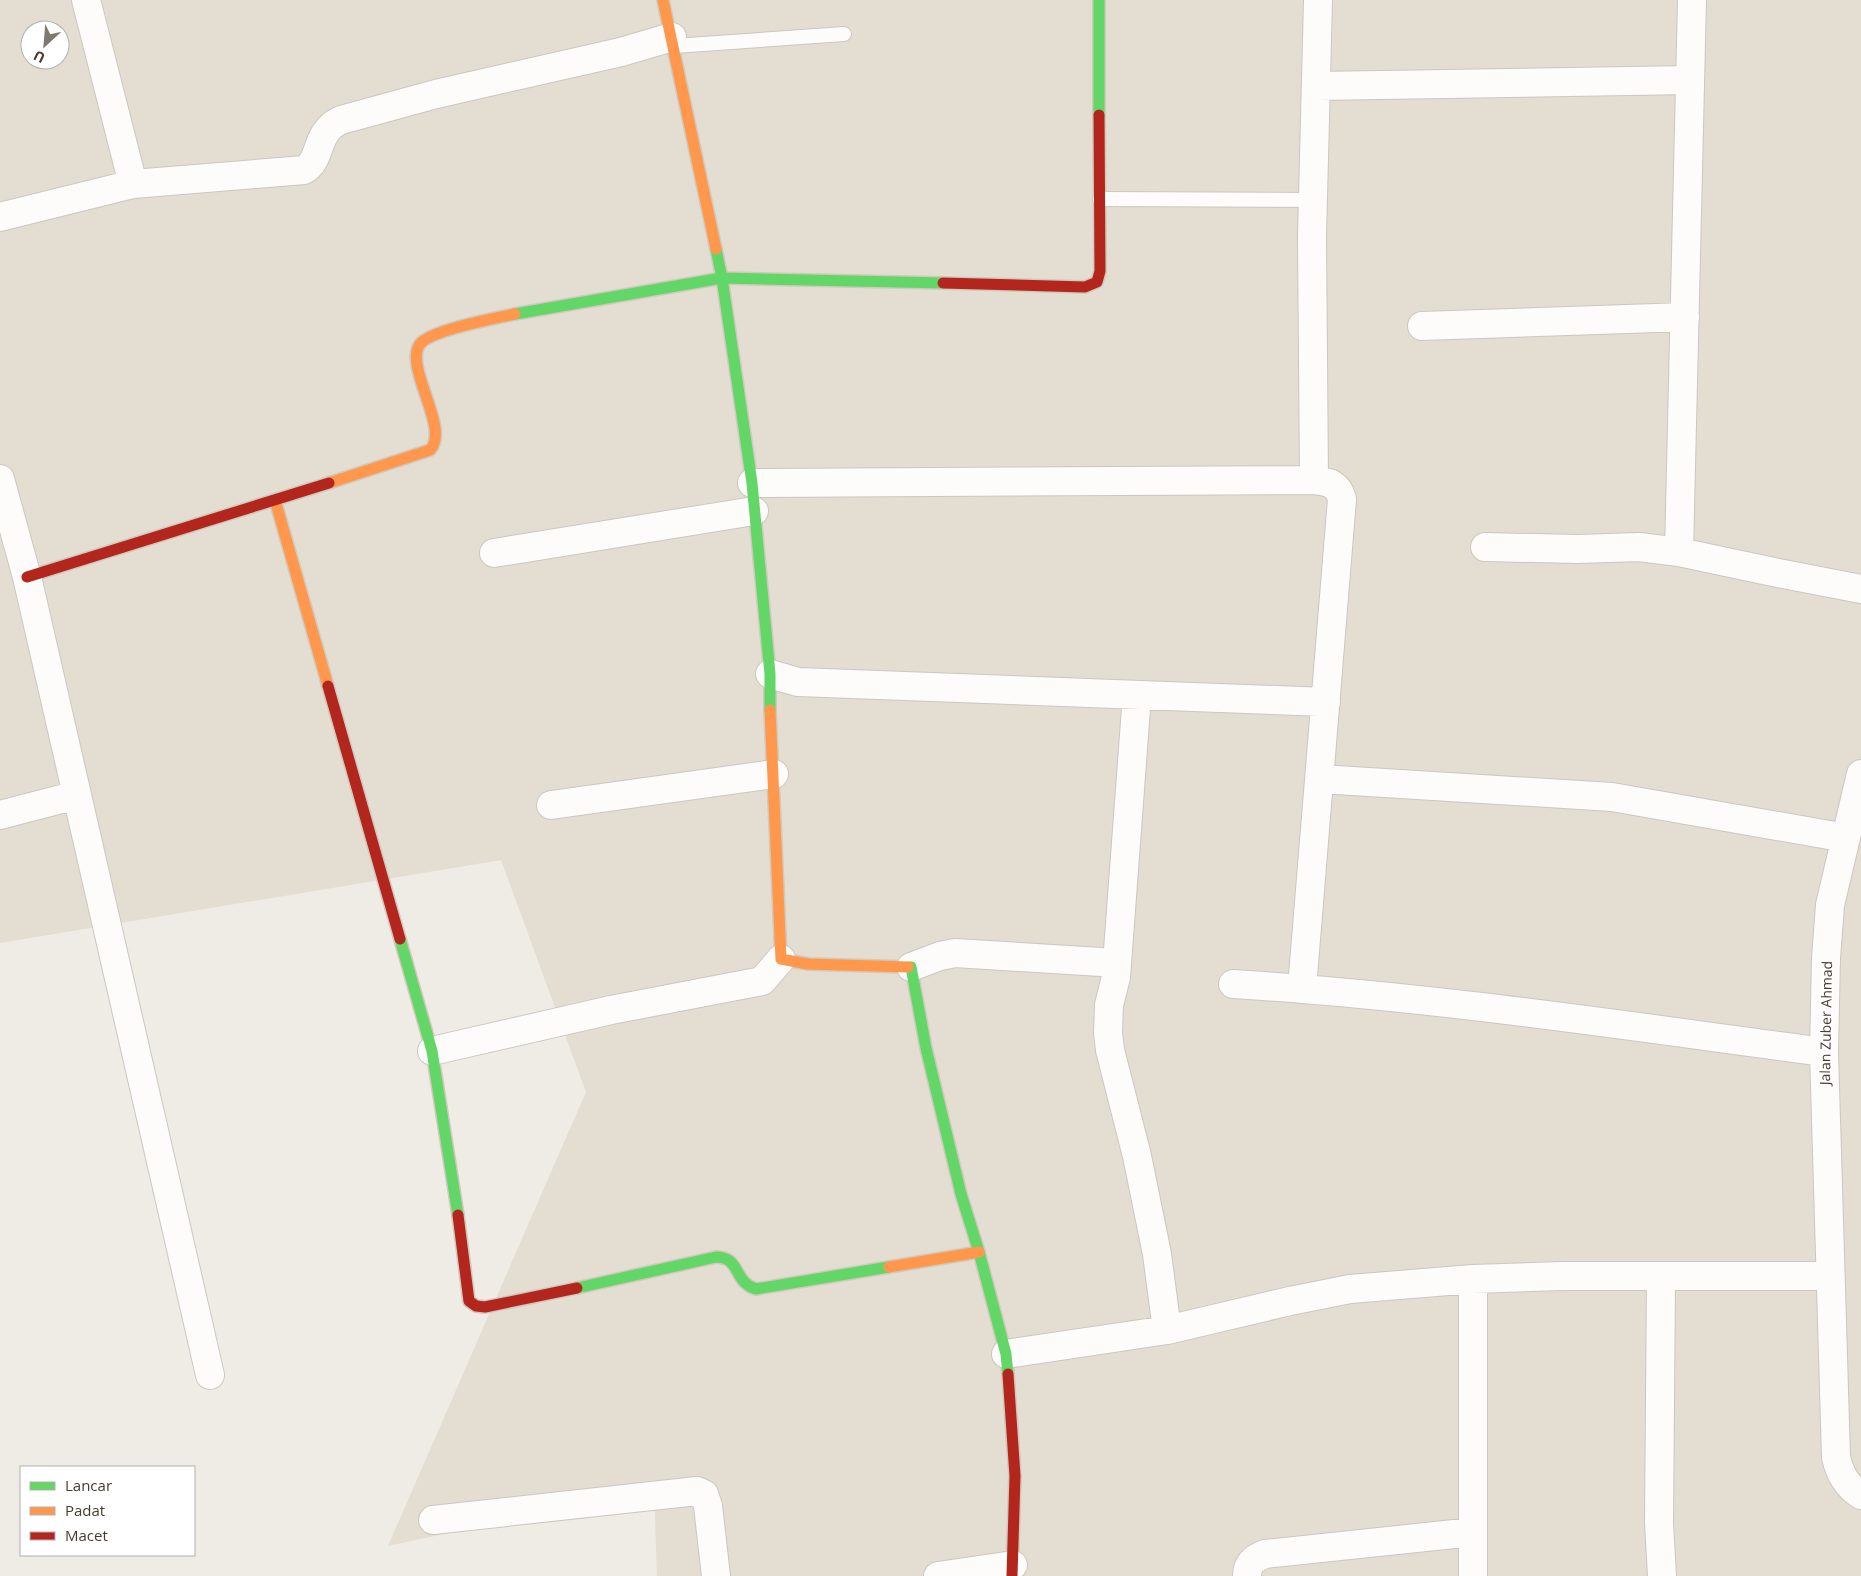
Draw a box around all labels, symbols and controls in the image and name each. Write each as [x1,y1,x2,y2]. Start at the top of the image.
north arrow [20,20,70,70]
text: U [30,46,48,68]
street label: Jalan Zuber Ahmad [1815,961,1836,1087]
legend [20,1466,195,1556]
text: Lancar [65,1475,112,1495]
text: Padat [65,1500,105,1520]
text: Macet [65,1525,108,1545]

